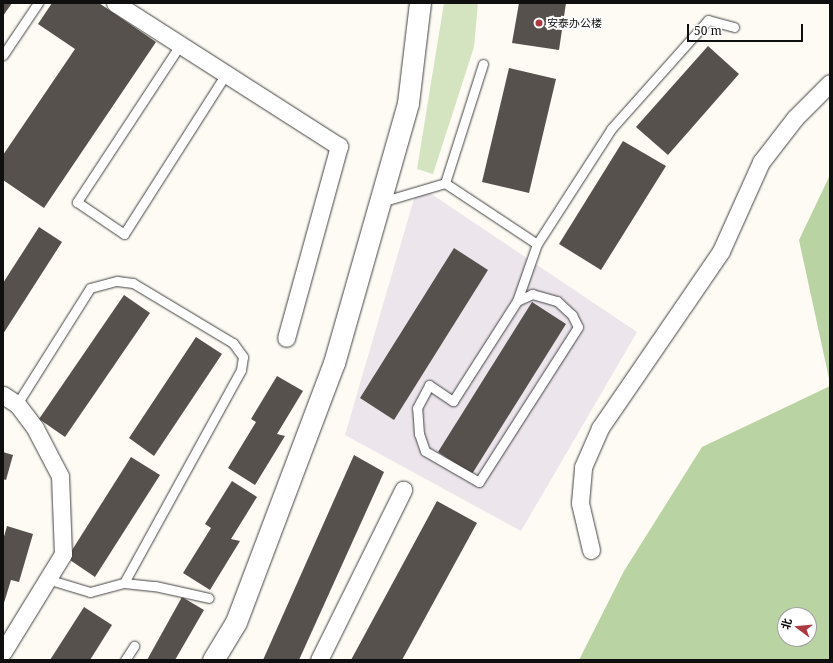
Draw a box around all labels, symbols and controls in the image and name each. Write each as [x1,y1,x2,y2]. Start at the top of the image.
place label: 安泰办公楼 [547,16,602,30]
scale bar [689,16,805,42]
marker: 安泰办公楼 [534,18,544,28]
text: 50 m [694,22,722,39]
north arrow [777,607,817,647]
text: 北 [777,616,795,631]

